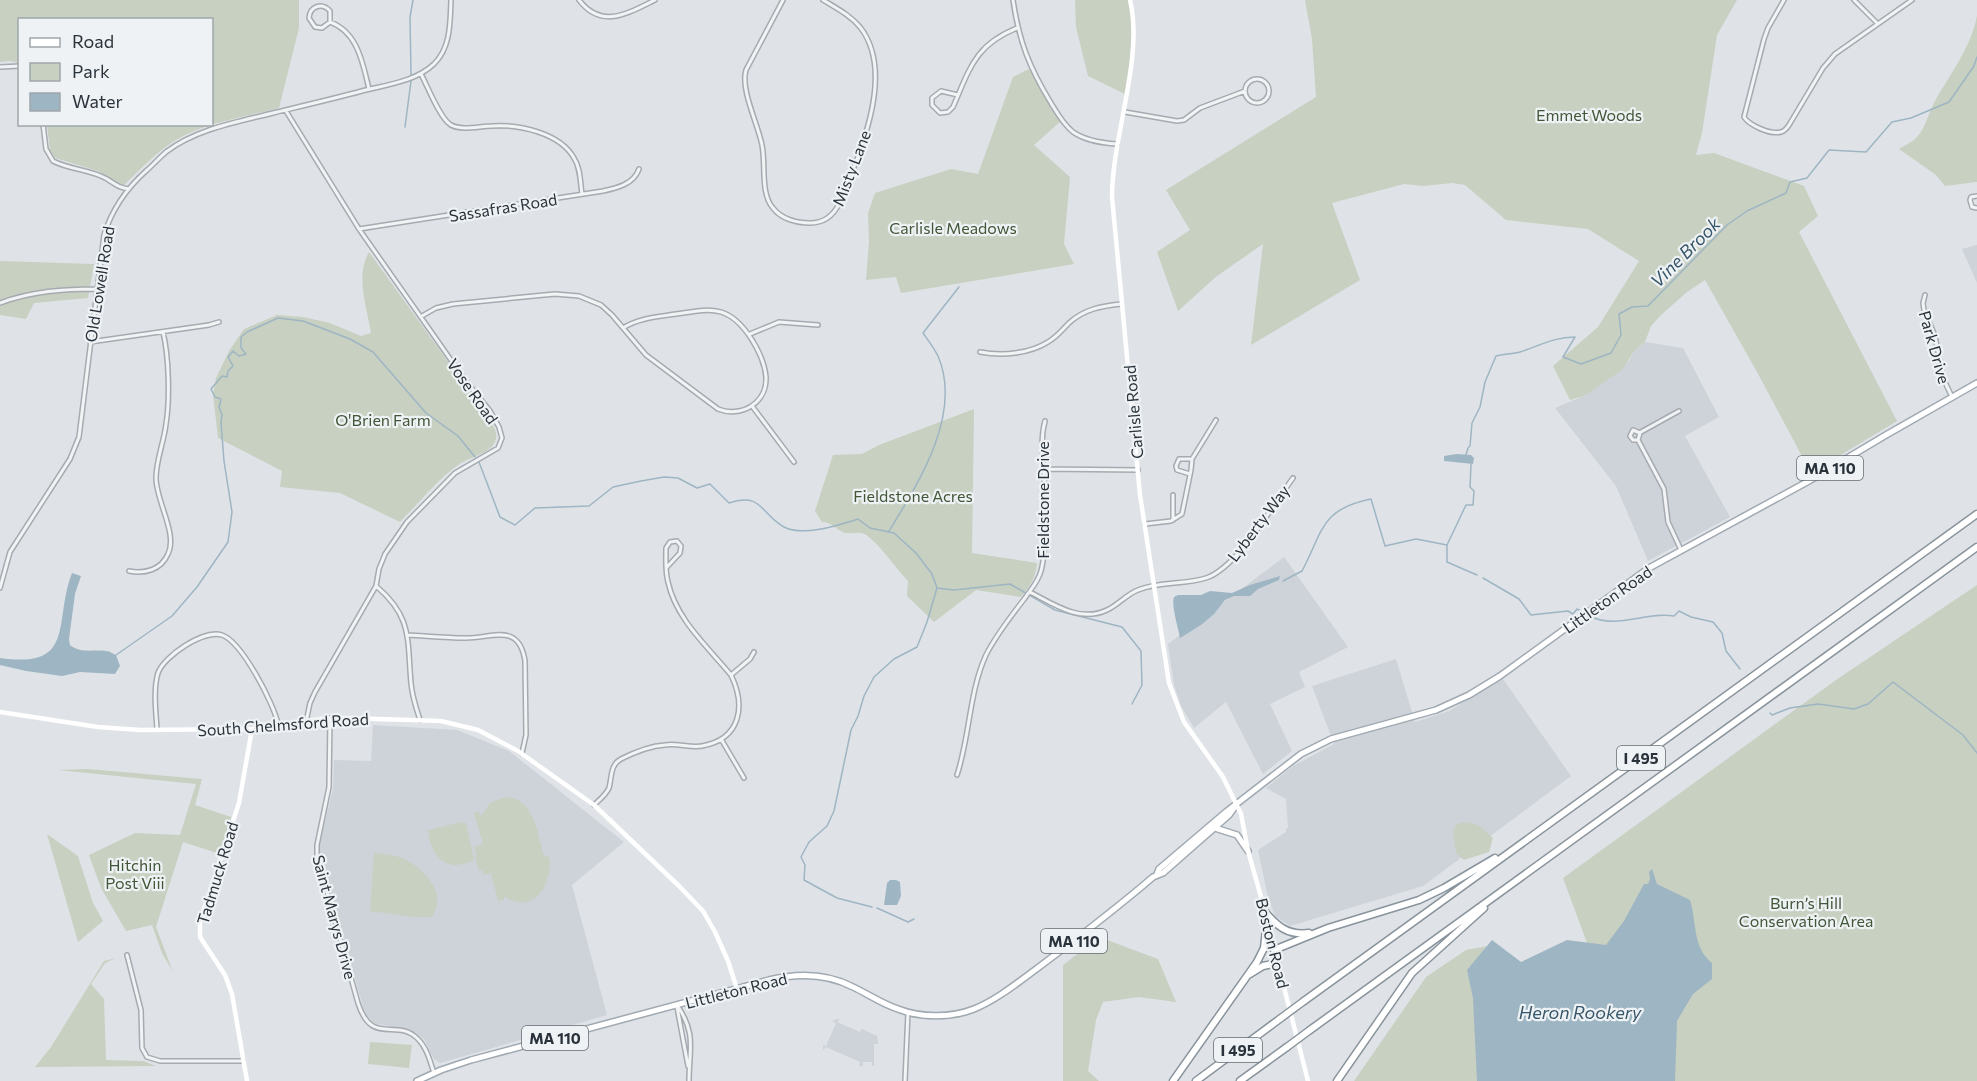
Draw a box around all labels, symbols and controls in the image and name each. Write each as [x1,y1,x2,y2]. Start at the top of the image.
legend [18,18,213,126]
text: Road [72,30,114,52]
text: Park [72,60,110,82]
text: Water [72,90,123,112]
park label: Emmet Woods [1536,105,1642,124]
street label: Misty Lane [828,127,874,209]
street label: Sassafras Road [448,189,558,225]
water label: Vine Brook [1645,212,1725,292]
park label: Carlisle Meadows [889,218,1017,237]
street label: Old Lowell Road [80,225,118,343]
street label: Park Drive [1916,308,1954,386]
street label: Vose Road [444,355,502,427]
street label: Carlisle Road [1119,364,1147,460]
park label: O'Brien Farm [335,410,431,429]
street label: Fieldstone Drive [1033,441,1052,559]
road number: MA 110 [1797,456,1863,480]
street label: Lyberty Way [1223,481,1293,565]
park label: Fieldstone Acres [853,486,973,505]
street label: Littleton Road [1559,561,1655,637]
street label: South Chelmsford Road [197,709,369,739]
road number: I 495 [1617,746,1665,770]
street label: Tadmuck Road [192,819,242,927]
street label: Saint Marys Drive [309,853,361,981]
park label: Hitchin Post Viii [105,855,165,892]
park label: Burn’s Hill Conservation Area [1739,893,1873,930]
street label: Boston Road [1253,896,1293,990]
road number: MA 110 [1041,929,1107,953]
street label: Littleton Road [683,968,789,1012]
water label: Heron Rookery [1519,1001,1642,1023]
road number: MA 110 [522,1026,588,1050]
road number: I 495 [1214,1038,1262,1062]

